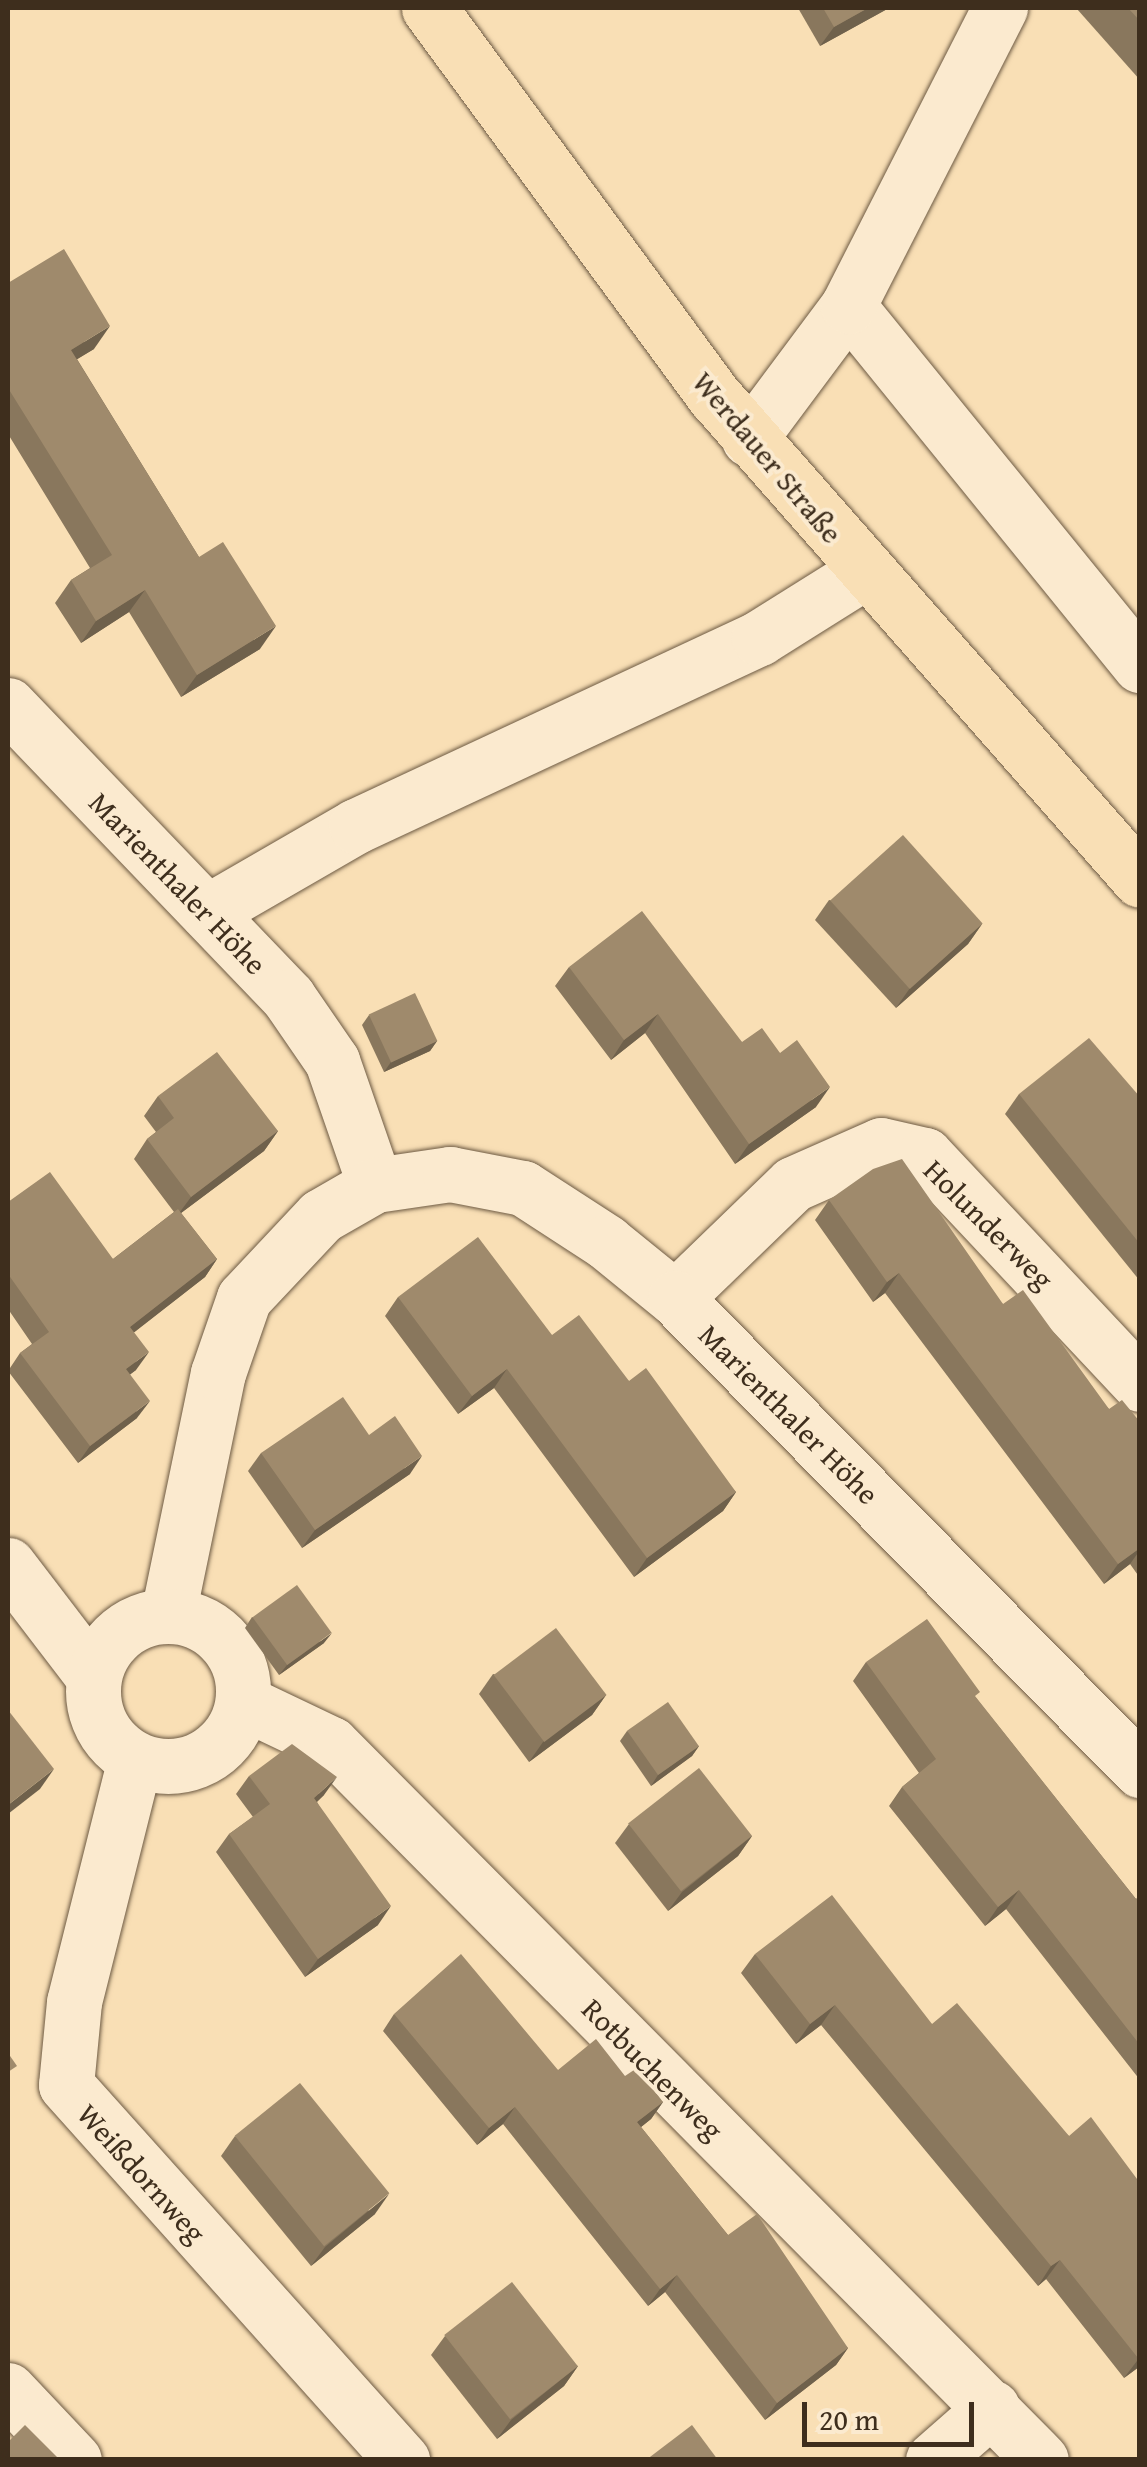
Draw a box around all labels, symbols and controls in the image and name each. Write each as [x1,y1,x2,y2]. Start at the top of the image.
street label: Werdauer Straße [686,364,850,550]
street label: Marienthaler Höhe [82,784,274,982]
street label: Holunderweg [917,1152,1061,1296]
street label: Marienthaler Höhe [692,1317,886,1511]
street label: Rotbuchenweg [575,1991,731,2147]
street label: Weißdornweg [70,2096,214,2250]
scale bar [807,2382,980,2444]
text: 20 m [819,2397,879,2441]

